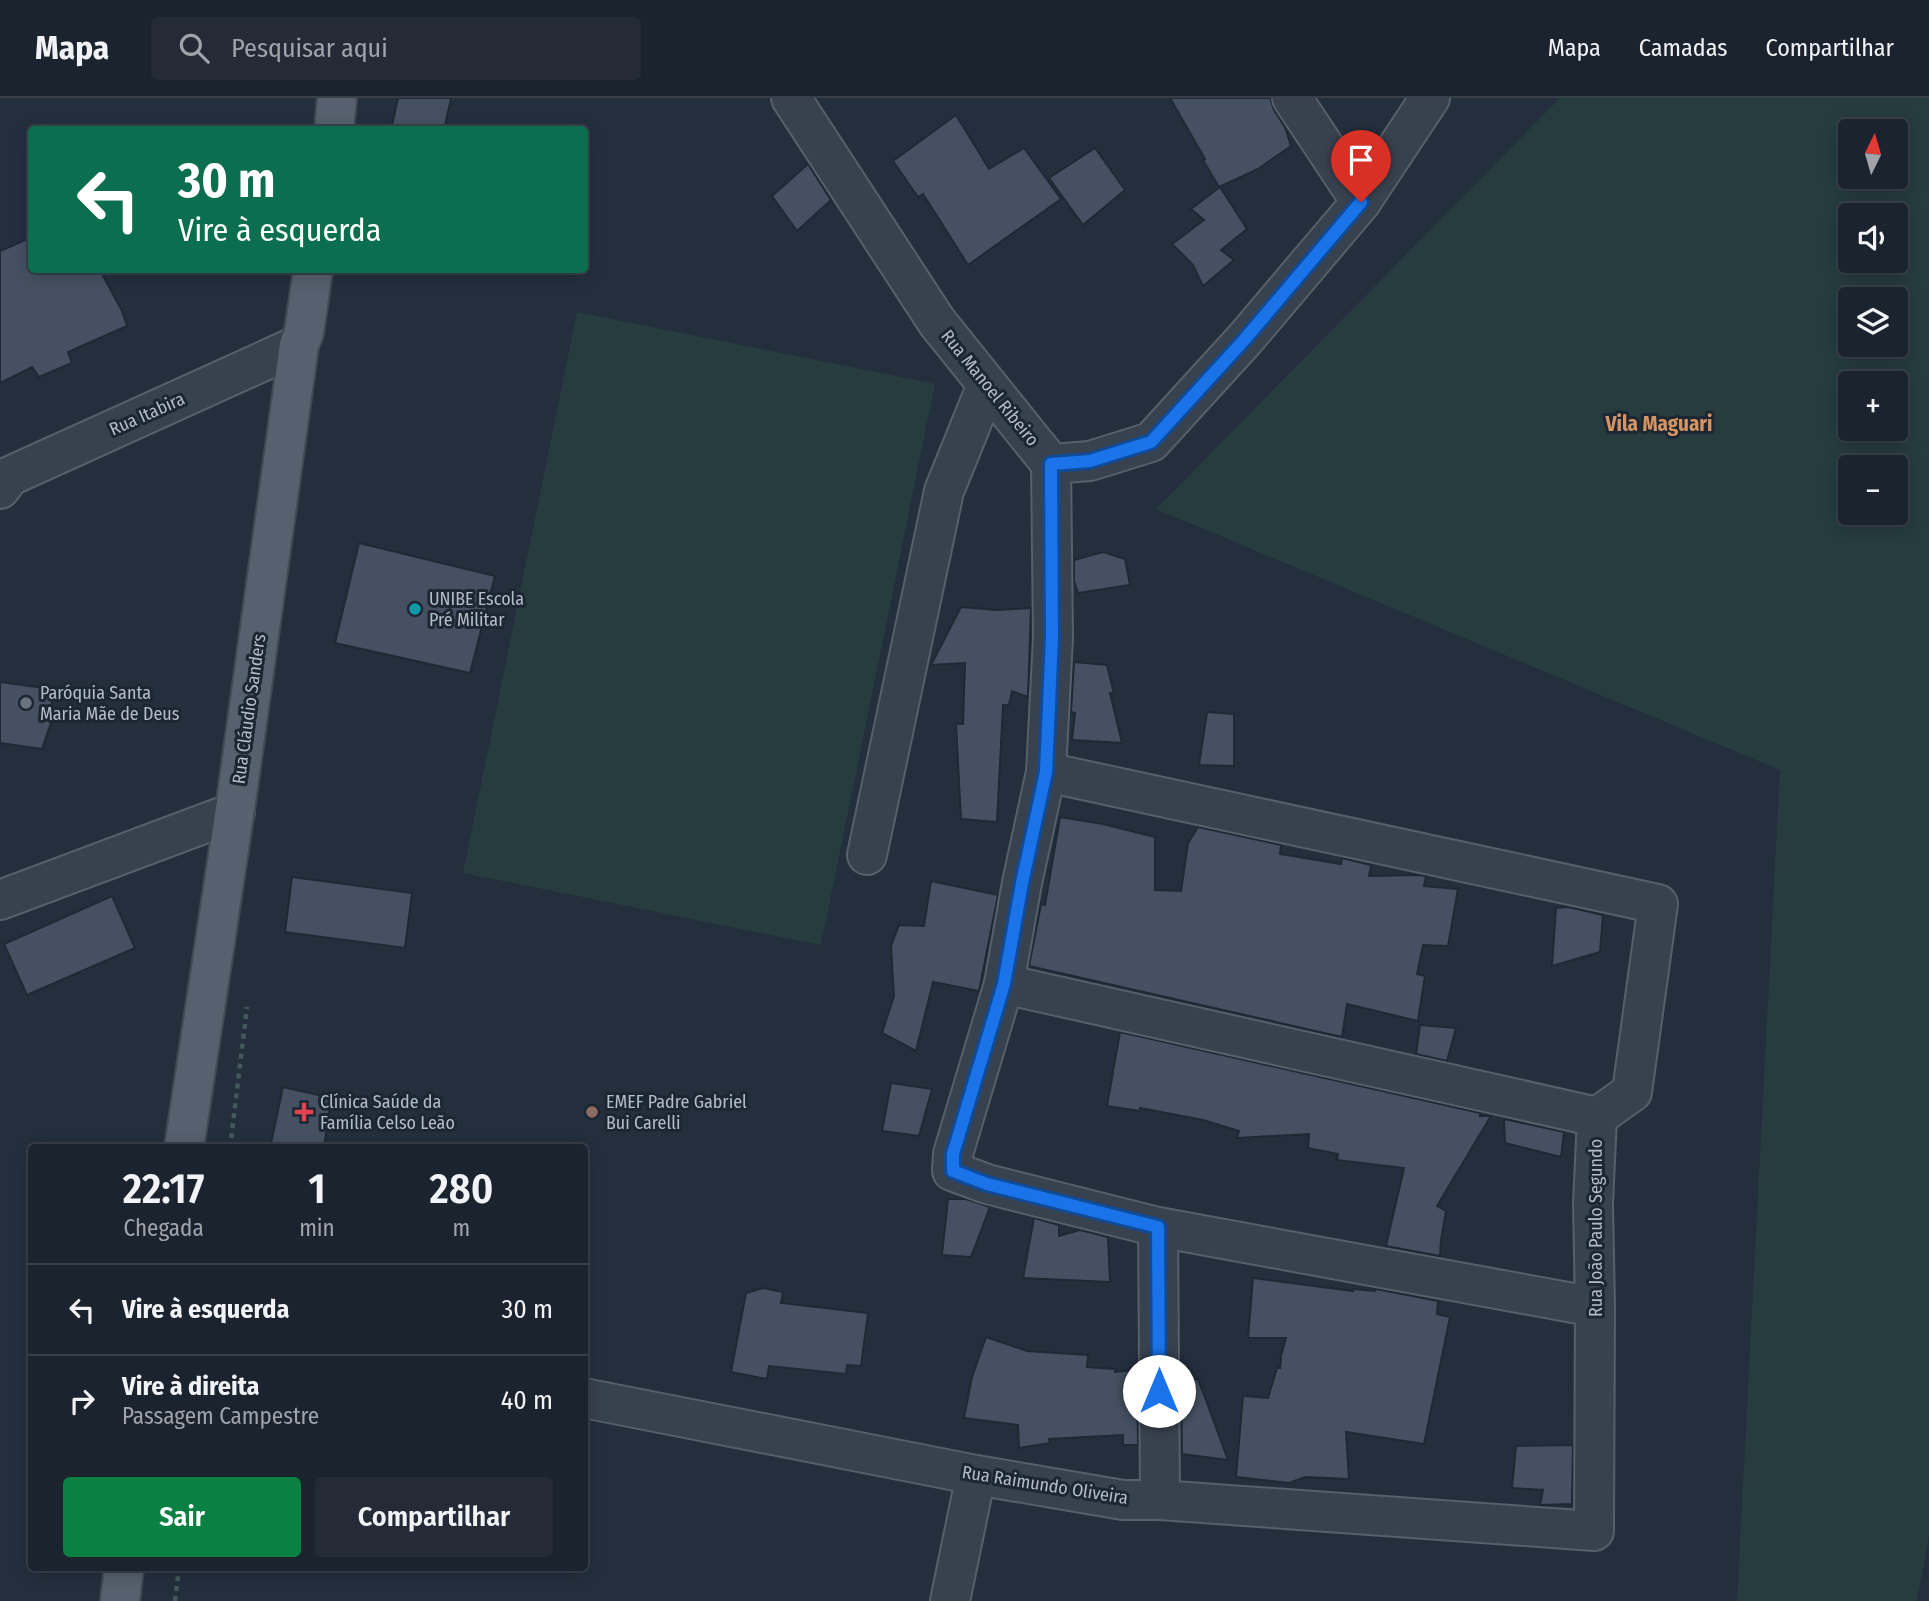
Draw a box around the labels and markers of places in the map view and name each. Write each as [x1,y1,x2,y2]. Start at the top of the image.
pin [1331,130,1391,202]
place label: UNIBE Escola Pré Militar [429,588,524,631]
marker: UNIBE Escola Pré Militar [407,601,423,617]
place label: Paróquia Santa Maria Mãe de Deus [40,682,180,725]
marker: Paróquia Santa Maria Mãe de Deus [18,695,34,711]
place label: Clínica Saúde da Família Celso Leão [320,1091,455,1134]
place label: EMEF Padre Gabriel Bui Carelli [606,1091,747,1134]
marker: Clínica Saúde da Família Celso Leão [294,1102,314,1122]
marker: EMEF Padre Gabriel Bui Carelli [584,1104,600,1120]

